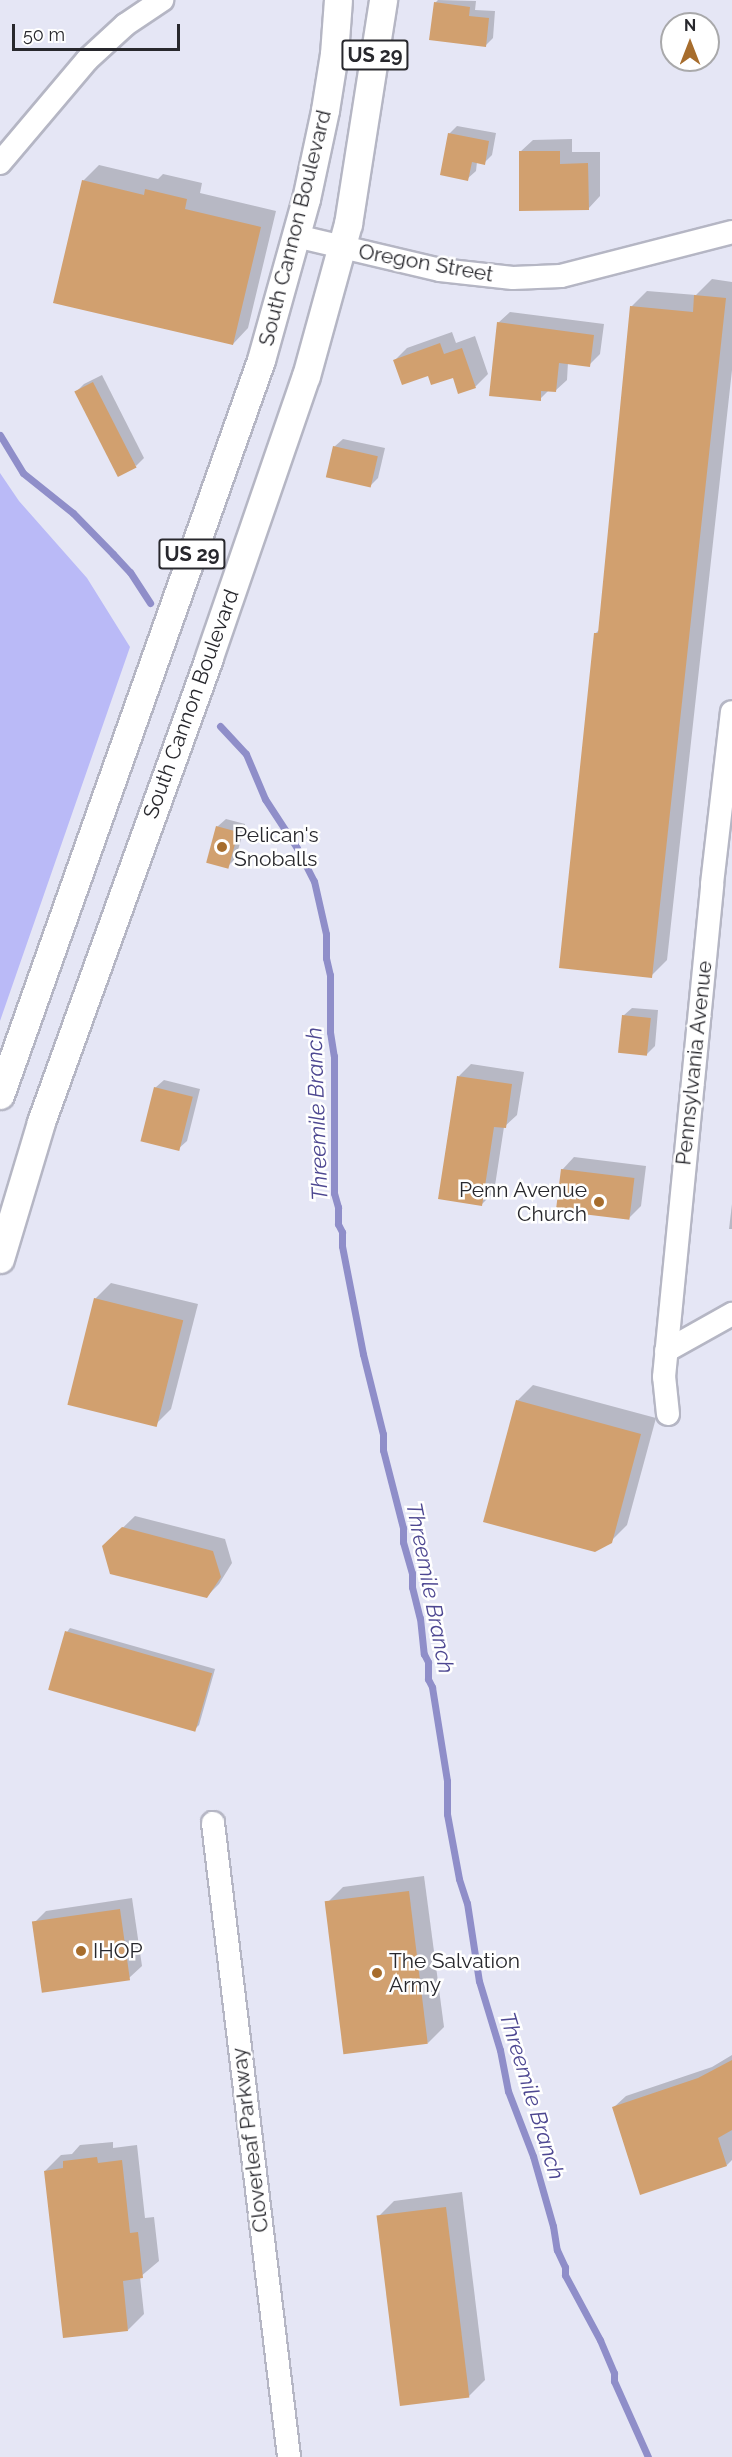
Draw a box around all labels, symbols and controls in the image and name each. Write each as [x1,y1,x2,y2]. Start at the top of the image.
scale bar [15,12,183,50]
north arrow [660,12,720,72]
text: N [684,16,696,35]
text: 50 m [23,24,65,45]
road number: US 29 [340,38,410,72]
street label: South Cannon Boulevard [254,108,336,348]
street label: Oregon Street [357,239,495,287]
road number: US 29 [158,537,226,571]
street label: South Cannon Boulevard [138,586,244,822]
place label: Pelican's Snoballs [234,822,319,872]
marker: Pelican's Snoballs [215,840,229,854]
street label: Pennsylvania Avenue [671,959,717,1167]
water label: Threemile Branch [301,1027,333,1201]
place label: Penn Avenue Church [458,1177,587,1227]
marker: Penn Avenue Church [592,1195,606,1209]
water label: Threemile Branch [400,1500,460,1676]
place label: IHOP [93,1938,143,1964]
marker: IHOP [74,1944,88,1958]
place label: The Salvation Army [389,1948,520,1998]
marker: The Salvation Army [370,1966,384,1980]
water label: Threemile Branch [494,2009,570,2183]
street label: Cloverleaf Parkway [226,2046,274,2234]

